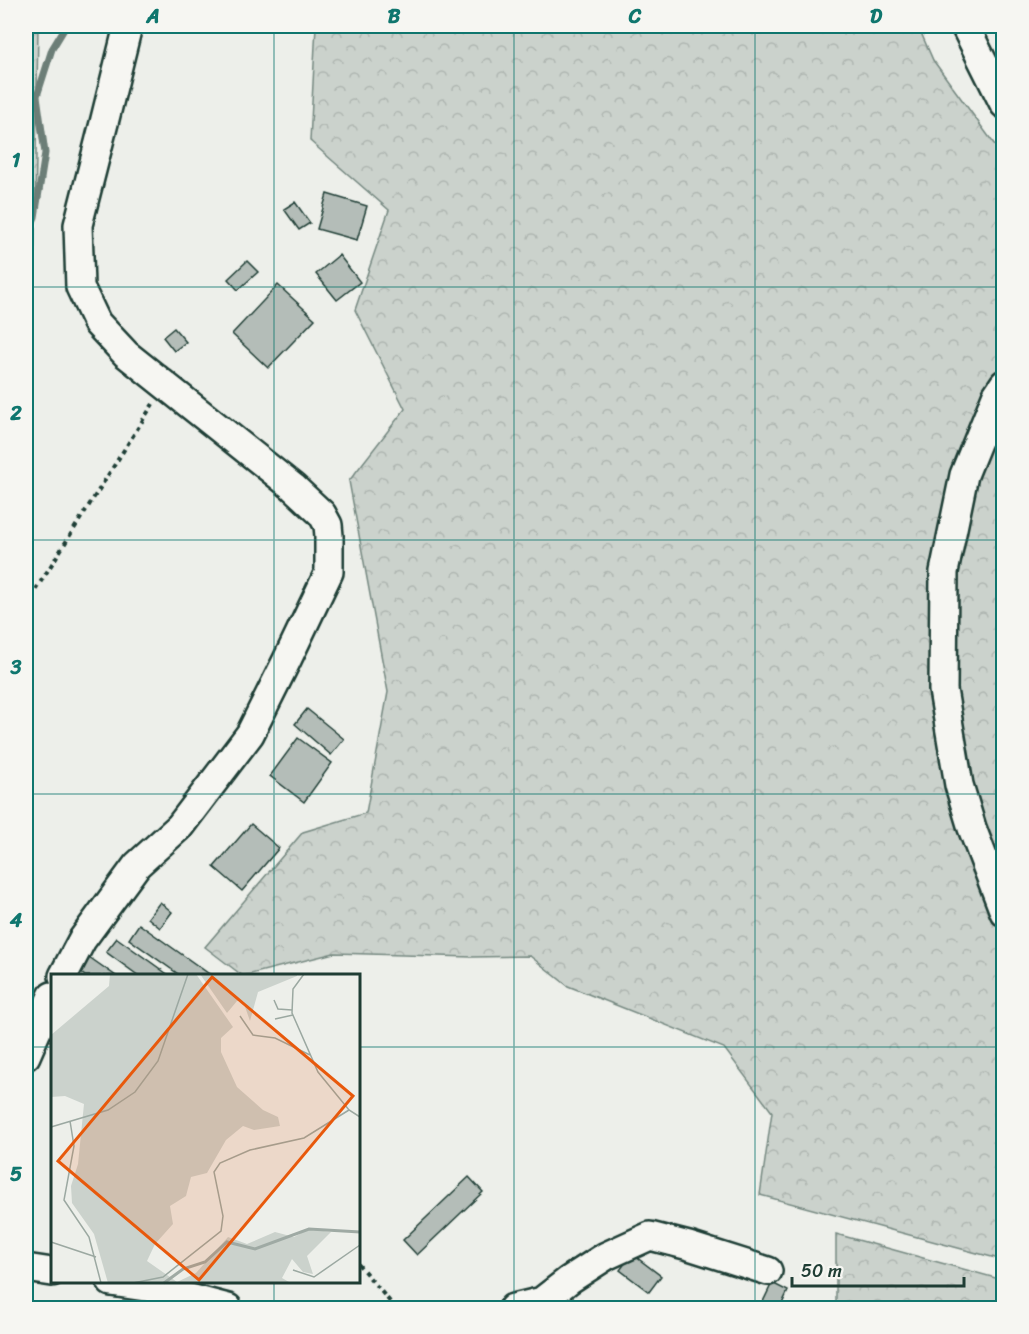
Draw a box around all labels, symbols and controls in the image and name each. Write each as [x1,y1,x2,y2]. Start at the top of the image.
text: A [145,0,160,34]
text: B [388,0,401,34]
text: C [628,0,642,34]
text: D [870,0,883,34]
text: 1 [12,143,21,178]
text: 2 [9,396,22,431]
text: 3 [10,650,22,685]
text: 4 [9,903,23,938]
inset map [51,974,360,1283]
text: 5 [10,1157,22,1192]
scale bar [792,1250,964,1288]
text: 50 m [801,1255,842,1287]

